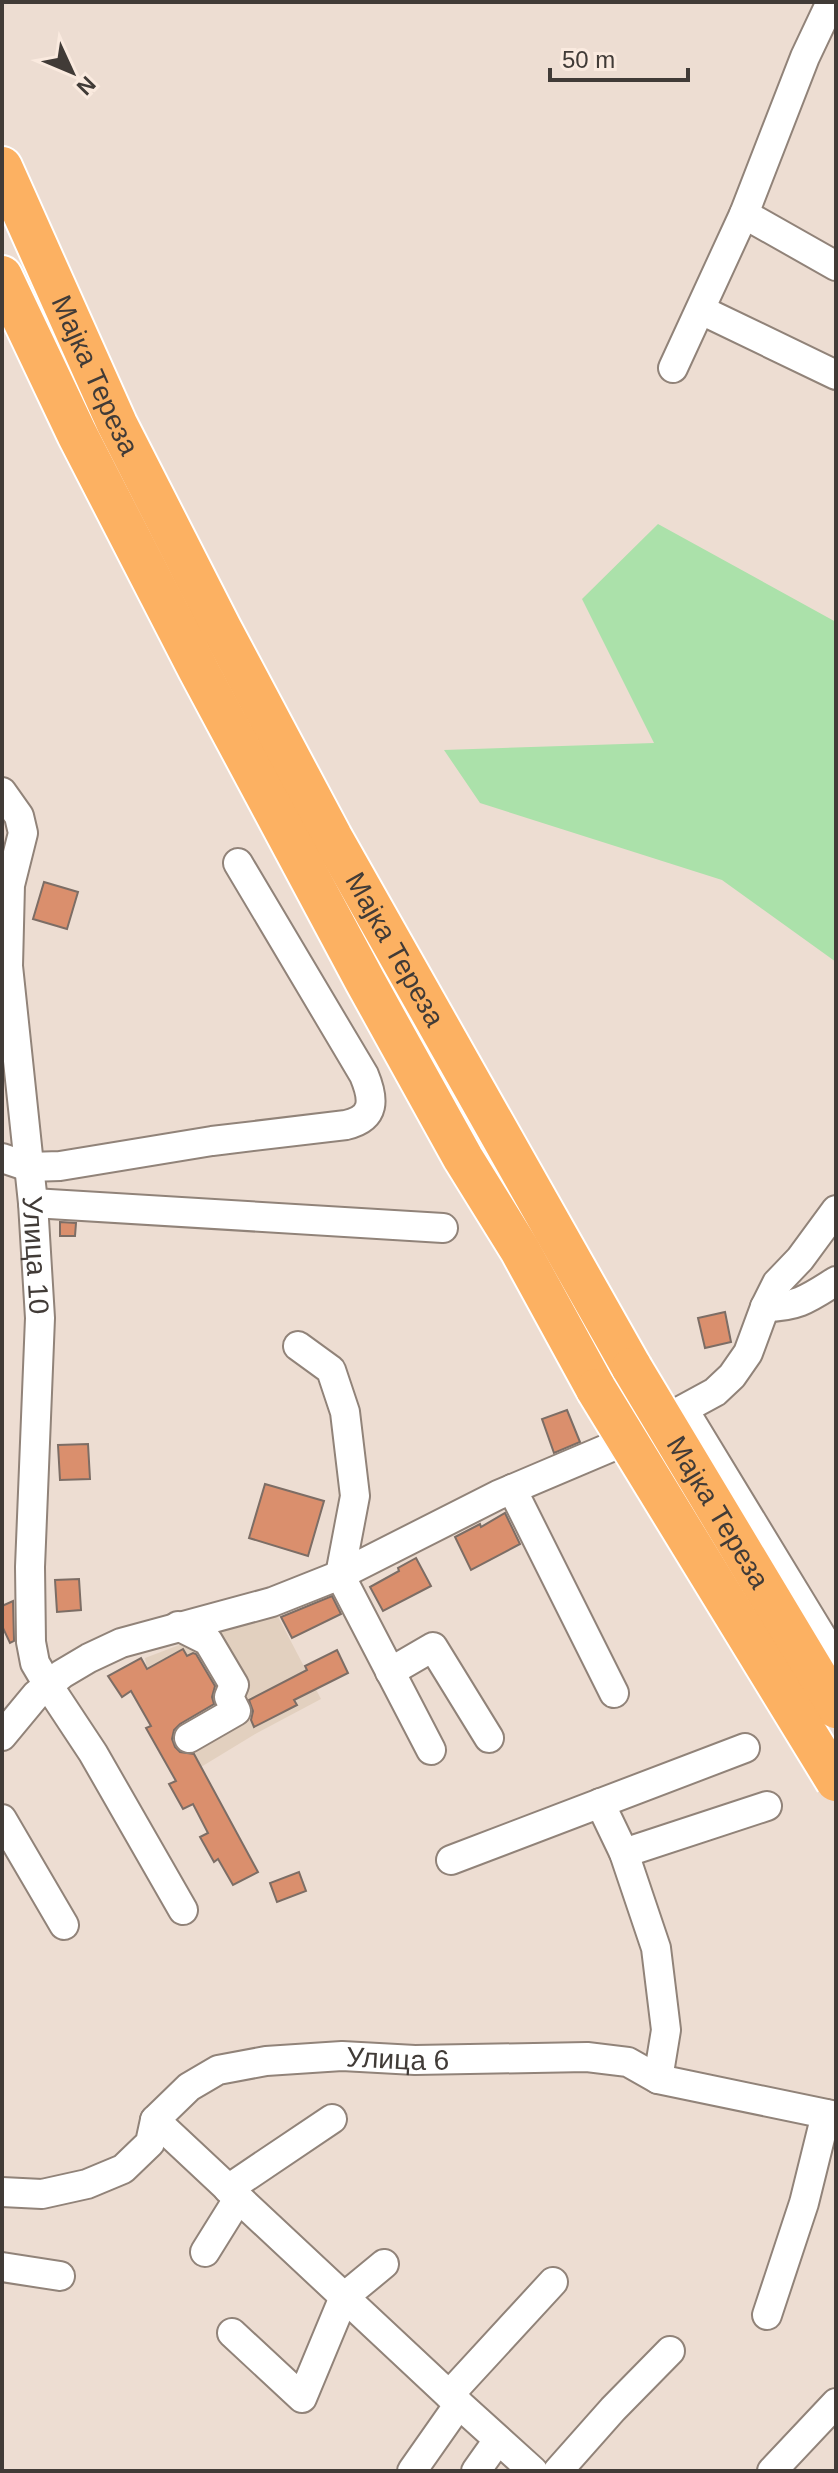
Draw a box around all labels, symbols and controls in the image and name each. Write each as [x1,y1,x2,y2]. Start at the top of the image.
north arrow [32,32,112,112]
scale bar [550,32,688,82]
text: 50 m [562,46,615,73]
text: N [72,71,101,100]
street label: Мајка Тереза [45,291,145,460]
street label: Мајка Тереза [339,867,451,1032]
street label: Улица 10 [17,1195,55,1315]
street label: Мајка Тереза [661,1431,776,1594]
street label: Улица 6 [346,2041,449,2076]

